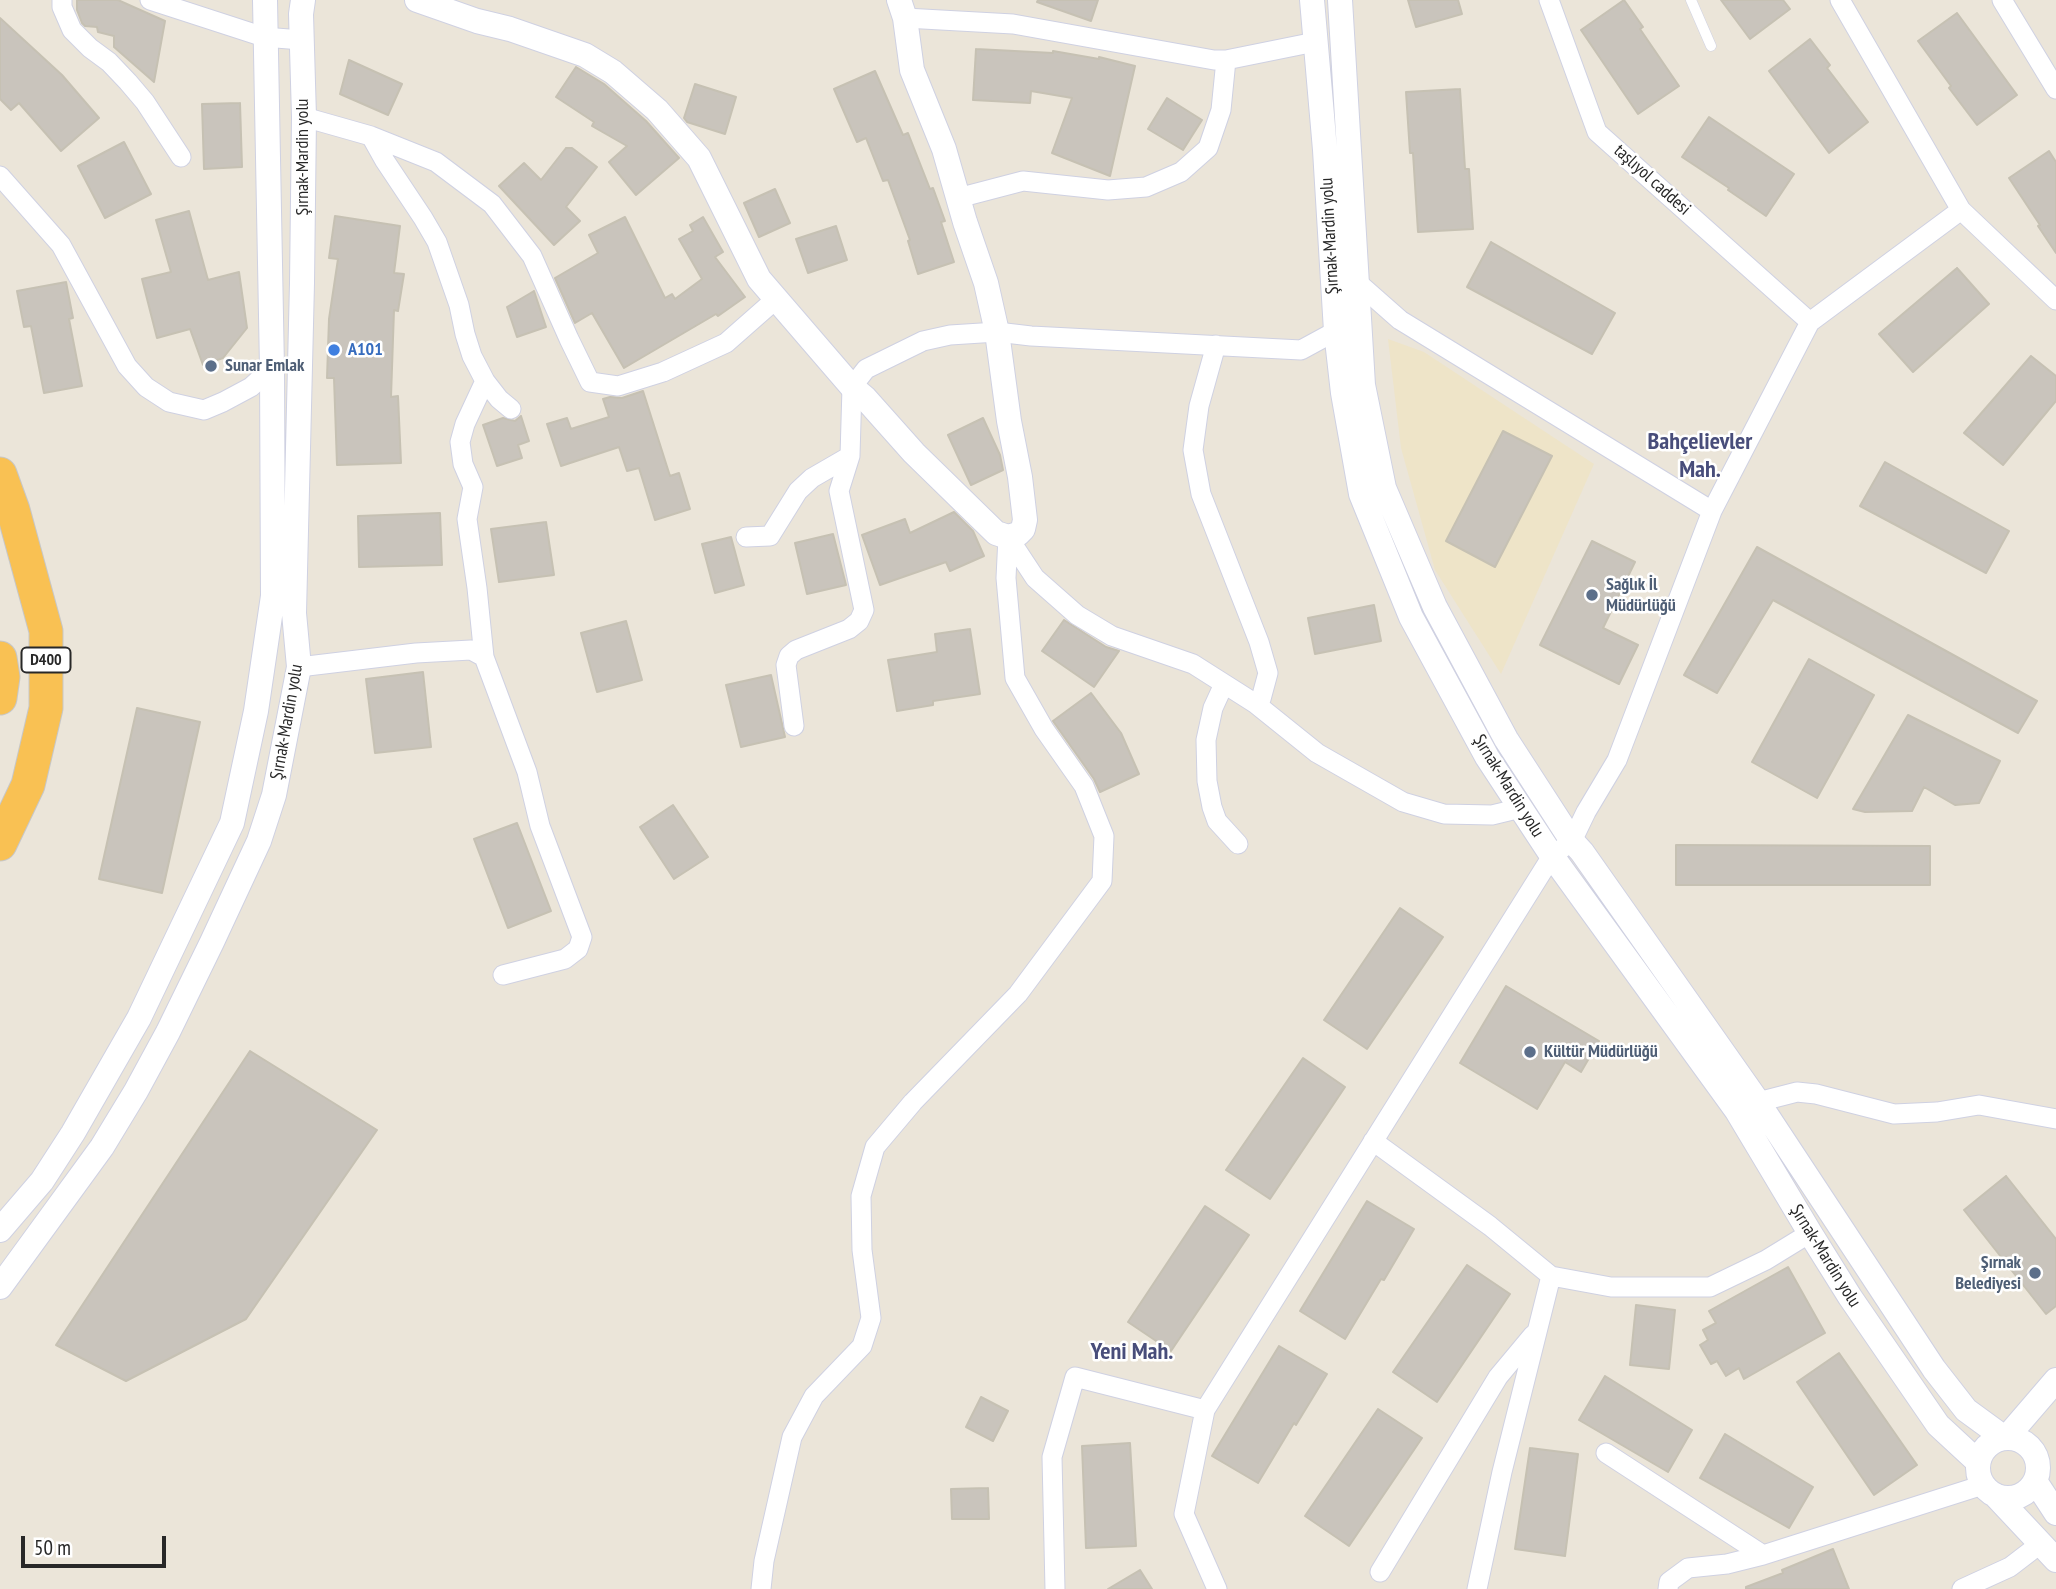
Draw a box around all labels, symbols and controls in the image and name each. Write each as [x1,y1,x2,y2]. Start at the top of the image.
street label: Şırnak-Mardin yolu [292,99,314,215]
street label: taşlıyol caddesi [1609,140,1695,220]
street label: Şırnak-Mardin yolu [1316,177,1344,295]
place label: A101 [348,339,383,361]
marker: A101 [326,342,342,358]
place label: Sunar Emlak [225,355,304,377]
marker: Sunar Emlak [203,358,219,374]
district label: Bahçelievler Mah. [1648,428,1752,484]
place label: Sağlık İl Müdürlüğü [1606,574,1676,616]
marker: Sağlık İl Müdürlüğü [1584,587,1600,603]
road number: D400 [22,648,70,673]
street label: Şırnak-Mardin yolu [266,663,308,781]
street label: Şırnak-Mardin yolu [1468,731,1548,841]
place label: Kültür Müdürlüğü [1544,1041,1658,1063]
marker: Kültür Müdürlüğü [1522,1044,1538,1060]
street label: Şırnak-Mardin yolu [1785,1201,1865,1311]
place label: Şırnak Belediyesi [1955,1252,2021,1294]
marker: Şırnak Belediyesi [2027,1265,2043,1281]
district label: Yeni Mah. [1091,1338,1173,1366]
scale bar [24,1522,170,1566]
text: 50 m [34,1534,71,1561]

